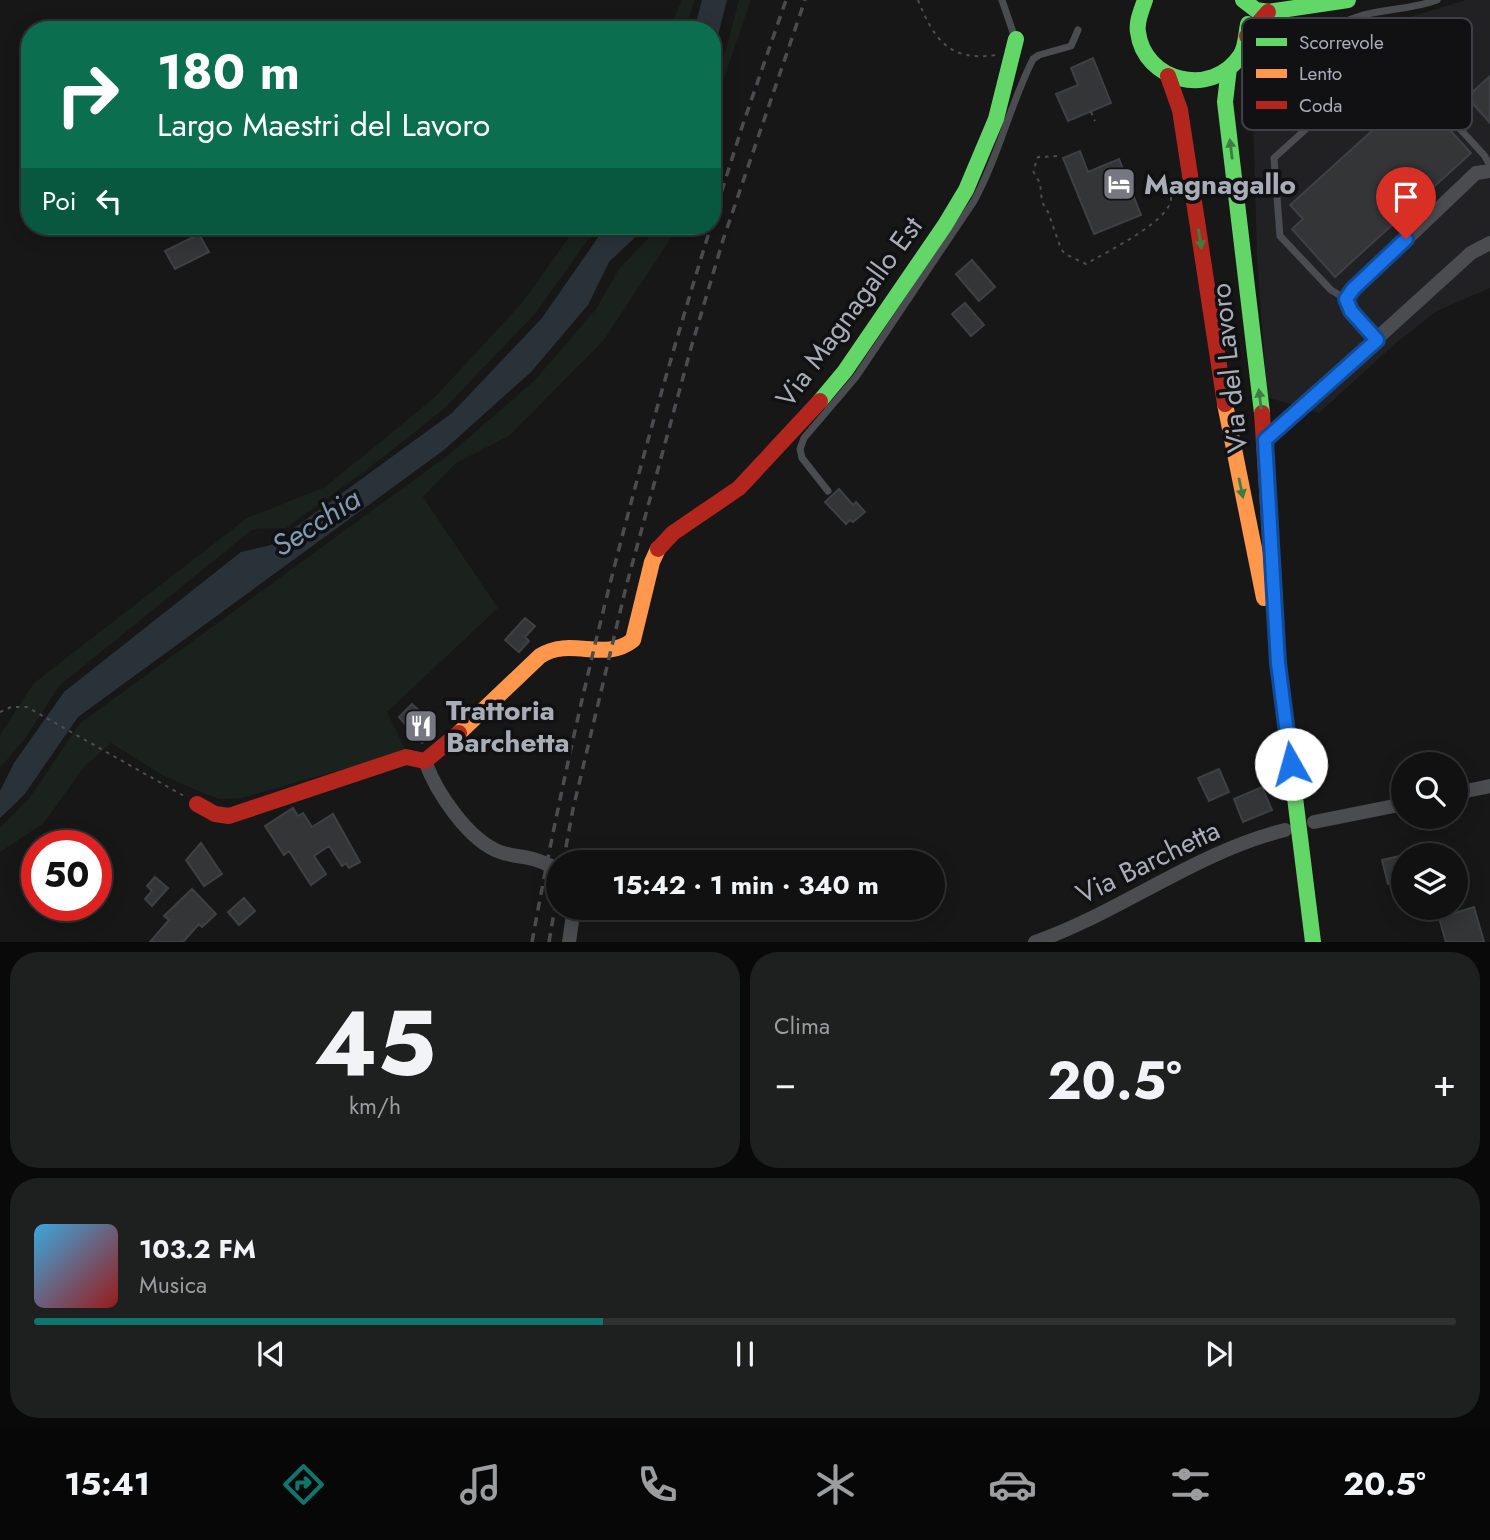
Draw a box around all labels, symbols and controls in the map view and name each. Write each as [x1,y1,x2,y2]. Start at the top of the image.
legend [1242,18,1472,130]
text: Scorrevole [1299,29,1384,56]
text: 180 m [157,37,300,107]
icon: right [42,49,133,140]
text: Lento [1299,60,1342,87]
text: Coda [1299,92,1342,119]
text: Largo Maestri del Lavoro [157,102,490,148]
one-way arrow [1225,138,1236,160]
place label: Magnagallo [1144,164,1296,205]
hotel icon: Magnagallo [1100,165,1138,203]
pin [1376,167,1436,239]
icon: arrive [1387,178,1425,216]
text: Poi [42,182,76,220]
icon: left [90,182,128,220]
street label: Via Magnagallo Est [766,208,933,416]
one-way arrow [1195,228,1206,250]
street label: Via del Lavoro [1200,281,1258,455]
one-way arrow [1255,388,1266,410]
water label: Secchia [263,477,369,567]
one-way arrow [1236,477,1247,499]
place label: Trattoria Barchetta [446,690,569,763]
restaurant icon: Trattoria Barchetta [402,707,440,745]
position arrow [1254,727,1328,801]
map controls [1391,752,1468,920]
button: search [1391,752,1468,829]
street label: Via Barchetta [1069,810,1227,914]
speed limit sign: 50 [21,830,112,921]
button: layers [1391,843,1468,920]
text: 15:42 · 1 min · 340 m [612,866,879,904]
text: 45 [314,978,436,1109]
text: Clima [774,1009,830,1043]
text: 20.5° [1047,1043,1182,1119]
text: − [774,1055,796,1110]
text: + [1433,1055,1456,1110]
text: km/h [349,1089,401,1123]
text: 103.2 FM [139,1230,256,1268]
text: Musica [139,1268,207,1302]
icon: previous [252,1335,290,1373]
icon: pause [726,1335,764,1373]
icon: next [1200,1335,1238,1373]
icon: directions [279,1460,328,1509]
icon: music [456,1460,505,1509]
icon: phone [633,1460,682,1509]
icon: climate [811,1460,860,1509]
icon: car [988,1460,1037,1509]
icon: filters [1166,1460,1215,1509]
text: 15:41 [64,1461,150,1507]
text: 20.5° [1343,1461,1426,1507]

